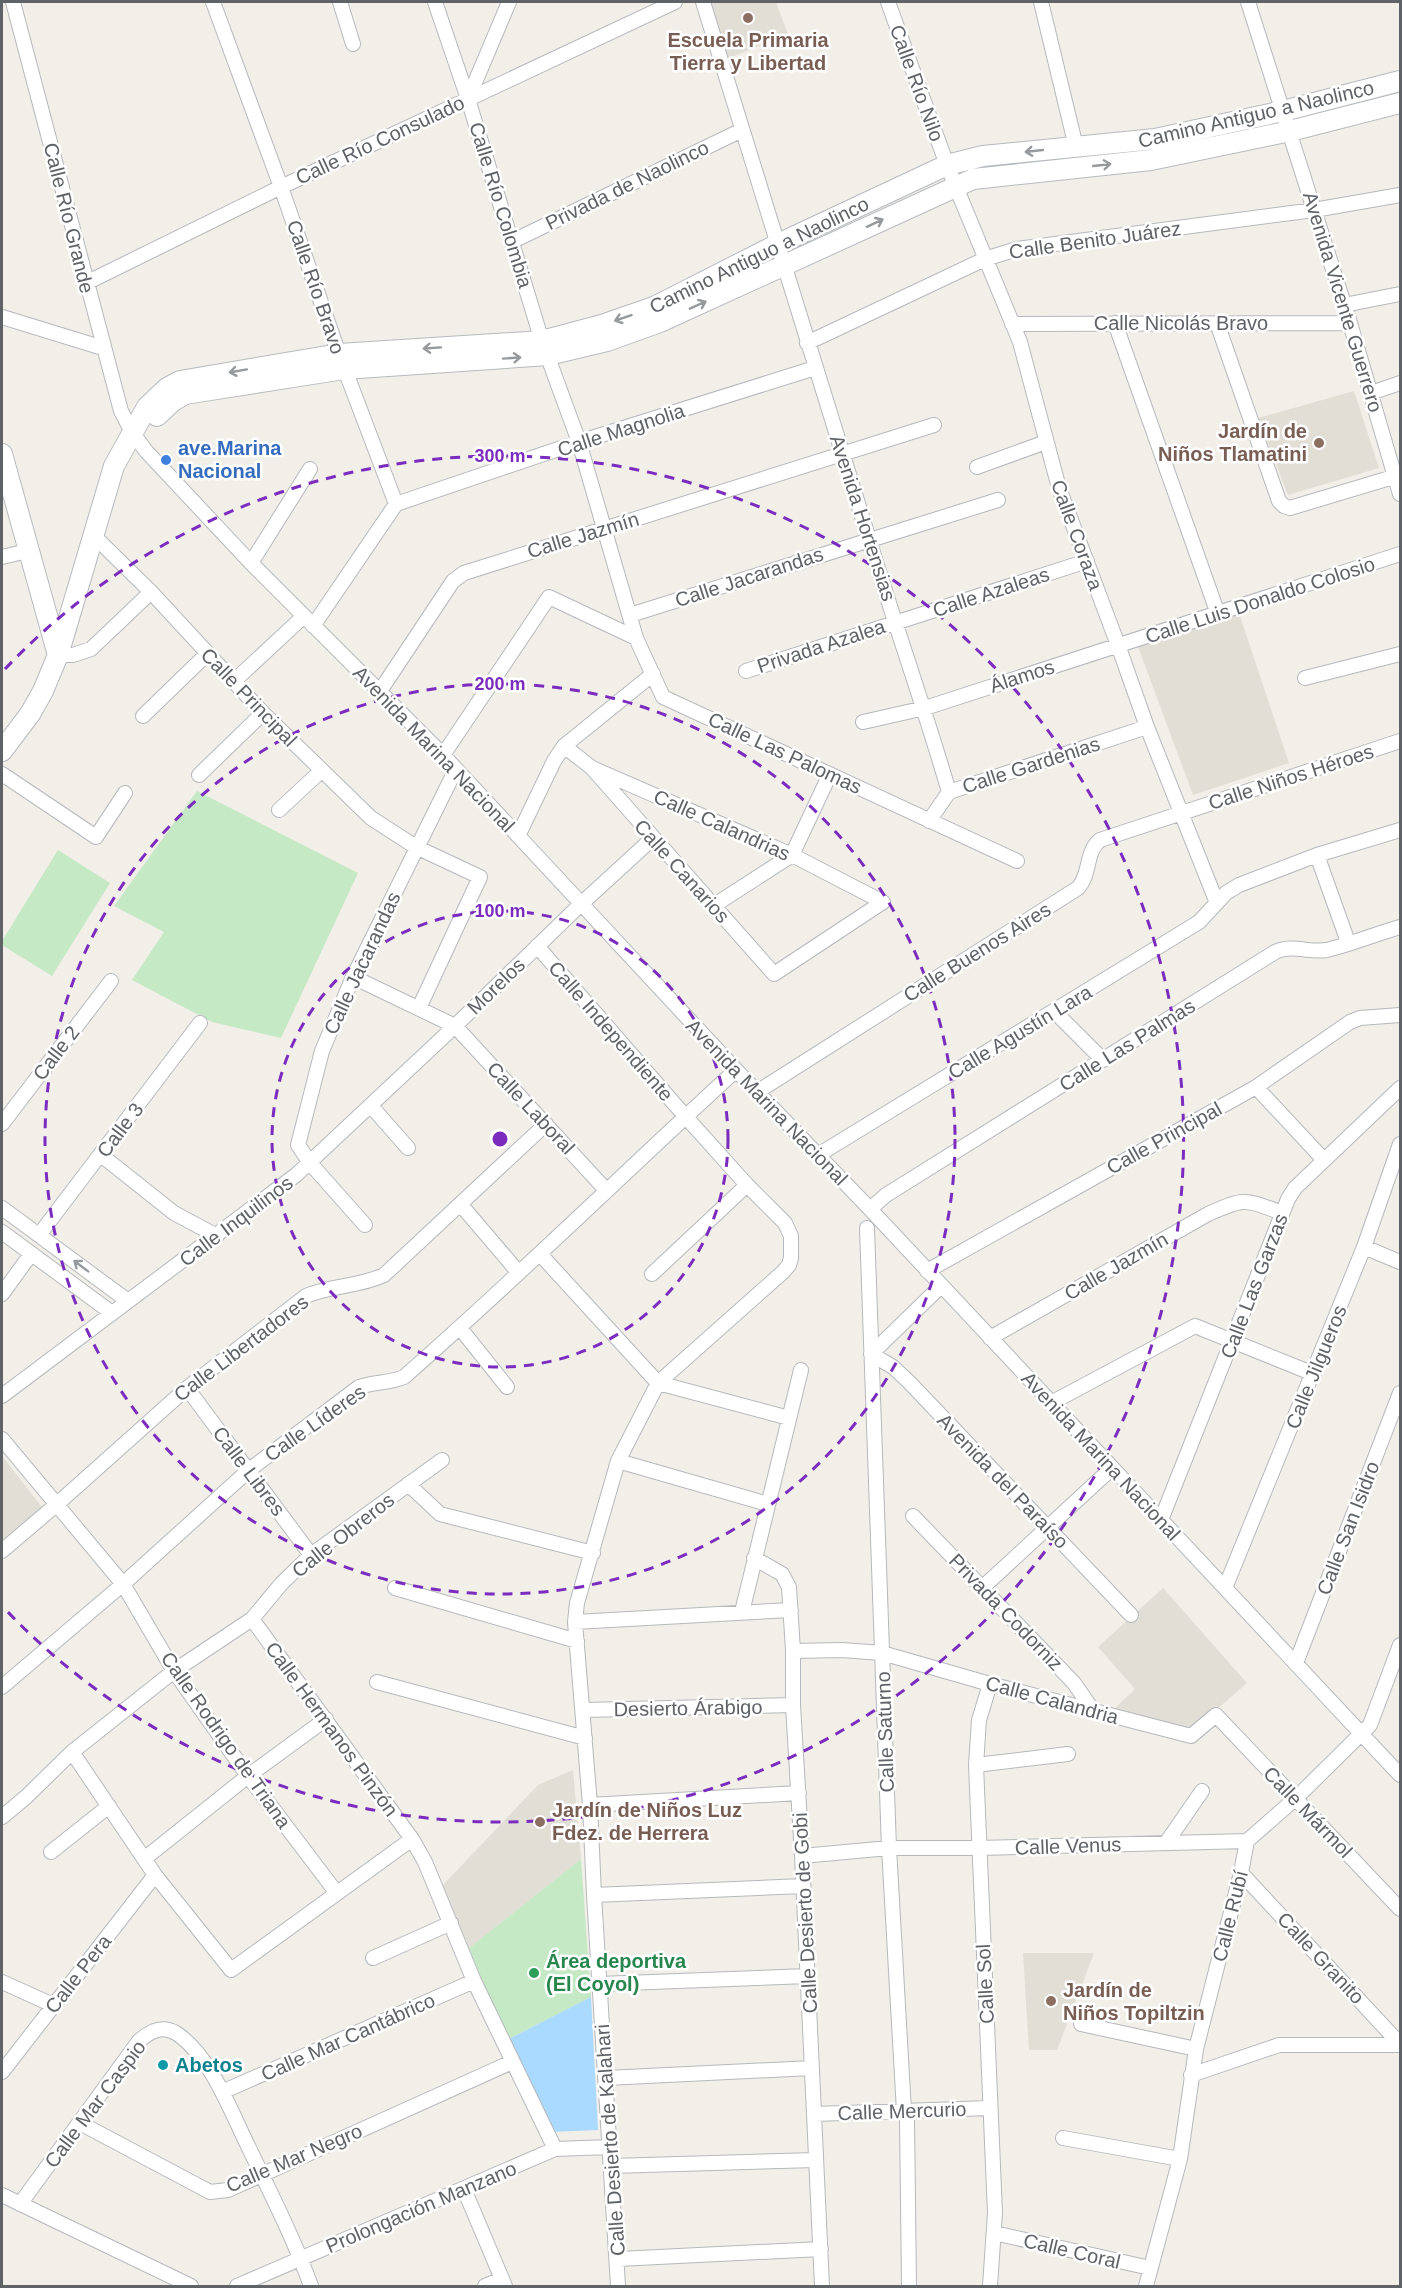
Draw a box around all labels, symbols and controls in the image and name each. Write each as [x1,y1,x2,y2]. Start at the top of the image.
marker: Escuela Primaria Tierra y Libertad [741,11,755,25]
street label: Calle Río Nilo [886,22,948,144]
place label: Escuela Primaria Tierra y Libertad [667,29,829,74]
street label: Camino Antiguo a Naolinco [1136,76,1376,152]
street label: Calle Río Consulado [292,91,468,189]
street label: Calle Río Colombia [465,119,537,291]
street label: Privada de Naolinco [542,136,712,234]
street label: Calle Río Grande [40,140,98,296]
one-way arrow [1025,146,1045,157]
one-way arrow [1091,159,1111,170]
street label: Avenida Vicente Guerrero [1299,189,1387,415]
street label: Camino Antiguo a Naolinco [646,192,872,318]
one-way arrow [866,216,884,228]
street label: Calle Río Bravo [283,217,349,357]
street label: Calle Benito Juárez [1008,217,1182,263]
one-way arrow [689,299,707,310]
street label: Calle Nicolás Bravo [1094,312,1268,334]
one-way arrow [614,313,633,324]
one-way arrow [422,343,442,354]
one-way arrow [501,352,521,363]
one-way arrow [229,366,249,377]
street label: Calle Magnolia [555,399,688,461]
place label: Jardín de Niños Tlamatini [1158,420,1307,465]
street label: Avenida Hortensias [826,432,900,604]
marker: Jardín de Niños Tlamatini [1312,436,1326,450]
place label: ave.Marina Nacional [178,437,282,482]
text: 300 m [474,446,526,466]
marker: ave.Marina Nacional [159,453,173,467]
street label: Calle Coraza [1047,477,1107,594]
street label: Calle Jazmín [525,508,641,562]
street label: Calle Jacarandas [672,543,826,611]
street label: Calle Luis Donaldo Colosio [1142,552,1378,648]
street label: Calle Azaleas [930,563,1052,621]
street label: Privada Azalea [754,615,889,677]
street label: Calle Principal [197,643,301,751]
street label: Álamos [987,655,1057,697]
street label: Avenida Marina Nacional [349,662,519,836]
text: 200 m [474,674,526,694]
street label: Calle Las Palomas [705,708,865,798]
street label: Calle Gardenias [959,732,1103,798]
street label: Calle Niños Héroes [1206,740,1376,814]
street label: Calle Calandrias [650,785,794,865]
street label: Calle Canarios [630,815,734,927]
street label: Calle Jacarandas [319,888,405,1038]
street label: Calle Buenos Aires [900,898,1054,1006]
text: 100 m [474,901,526,921]
street label: Morelos [463,953,529,1019]
street label: Calle Independiente [544,957,678,1105]
street label: Calle Agustín Lara [944,980,1096,1084]
street label: Calle Las Palmas [1055,994,1199,1096]
street label: Avenida Marina Nacional [682,1015,852,1189]
street label: Calle 2 [28,1022,84,1084]
street label: Calle Laboral [483,1057,579,1159]
street label: Calle Principal [1103,1097,1225,1179]
street label: Calle 3 [92,1099,148,1161]
centre of rings [490,1129,510,1149]
street label: Calle Inquilinos [175,1171,297,1271]
street label: Calle Las Garzas [1216,1210,1292,1362]
street label: Calle Jazmín [1060,1228,1172,1304]
one-way arrow [73,1260,89,1273]
street label: Calle Libertadores [170,1290,312,1406]
street label: Calle Jilgueros [1281,1302,1351,1432]
street label: Avenida Marina Nacional [1017,1367,1185,1545]
street label: Calle Líderes [260,1380,370,1466]
street label: Avenida del Paraíso [933,1409,1073,1553]
street label: Calle Libres [208,1422,290,1520]
street label: Calle San Isidro [1312,1458,1384,1598]
street label: Calle Obreros [288,1488,398,1582]
street label: Privada Codorniz [945,1549,1067,1675]
street label: Calle Hermanos Pinzón [261,1638,403,1820]
street label: Calle Rodrigo de Triana [157,1648,296,1833]
street label: Calle Saturno [872,1671,898,1793]
street label: Calle Calandria [983,1672,1122,1729]
street label: Desierto Árabigo [613,1696,763,1720]
street label: Calle Mármol [1259,1762,1357,1862]
place label: Jardín de Niños Luz Fdez. de Herrera [552,1799,742,1844]
street label: Calle Desierto de Gobi [789,1812,821,2014]
marker: Jardín de Niños Luz Fdez. de Herrera [533,1815,547,1829]
street label: Calle Venus [1014,1833,1122,1859]
street label: Calle Rubí [1208,1868,1252,1964]
street label: Calle Granito [1273,1908,1369,2008]
street label: Calle Pera [41,1930,116,2018]
street label: Calle Sol [972,1943,998,2025]
place label: Área deportiva (El Coyol) [546,1950,687,1995]
marker: Área deportiva (El Coyol) [527,1966,541,1980]
place label: Jardín de Niños Topiltzin [1063,1979,1205,2024]
street label: Calle Mar Cantábrico [258,1989,438,2085]
marker: Jardín de Niños Topiltzin [1044,1994,1058,2008]
street label: Calle Desierto de Kalahari [591,2023,629,2257]
street label: Calle Mar Caspio [40,2036,150,2172]
place label: Abetos [175,2054,243,2076]
marker: Abetos [156,2058,170,2072]
street label: Calle Mercurio [837,2098,967,2124]
street label: Calle Mar Negro [223,2119,365,2197]
street label: Prolongación Manzano [323,2157,519,2257]
street label: Calle Coral [1021,2229,1123,2273]

